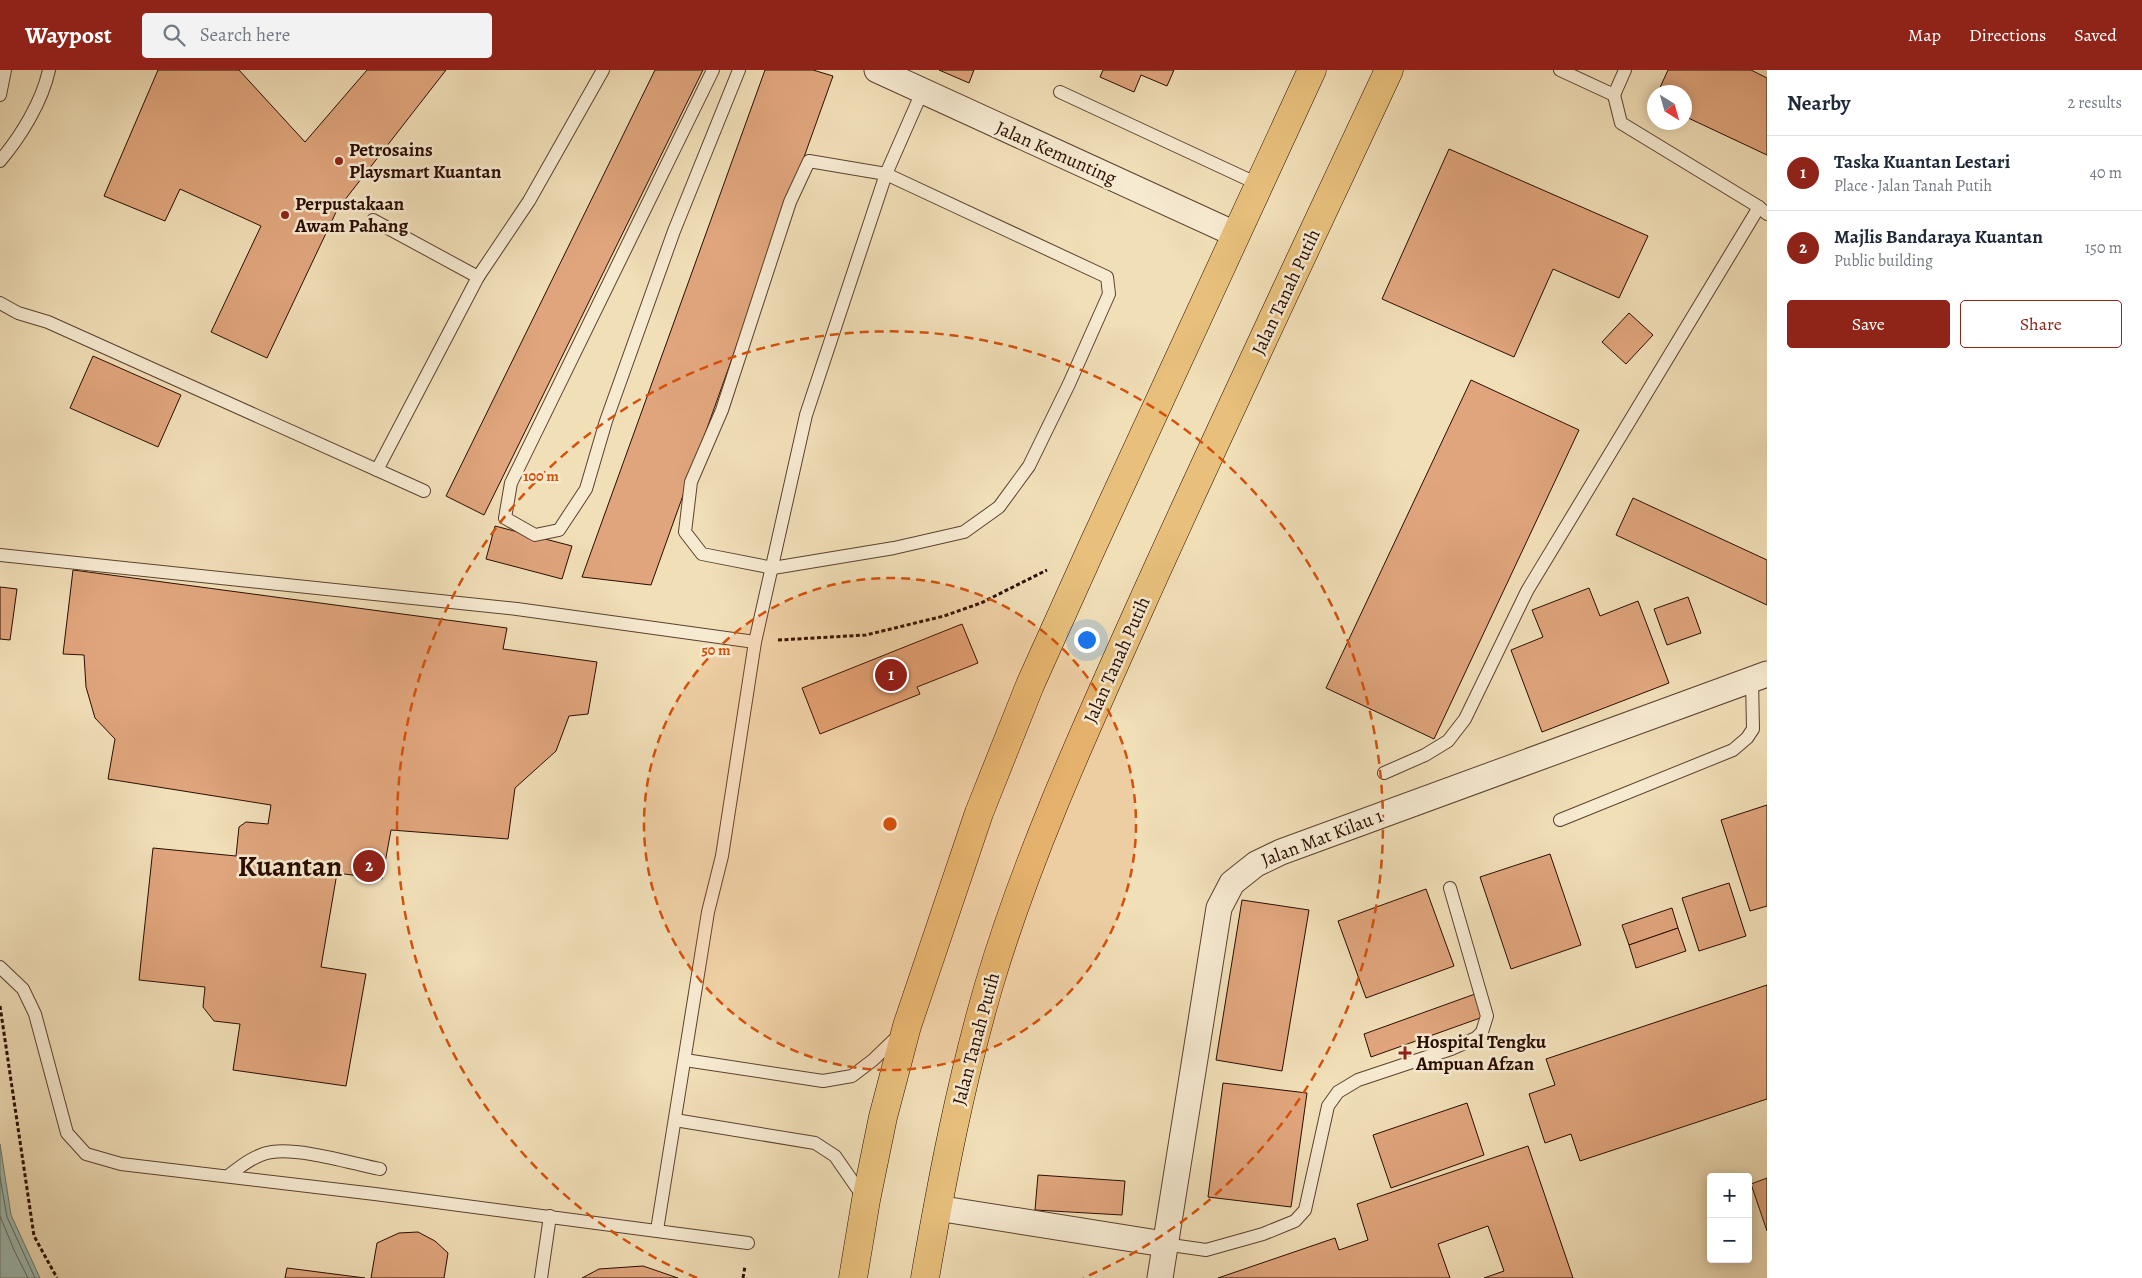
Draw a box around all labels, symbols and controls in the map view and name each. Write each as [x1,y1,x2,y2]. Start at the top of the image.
search box [142,13,492,58]
text: Waypost [25,19,112,51]
icon: search [160,21,188,49]
text: Search here [200,22,290,48]
text: Map [1908,23,1941,47]
text: Directions [1969,23,2046,47]
text: Saved [2074,23,2117,47]
north arrow [1647,85,1692,130]
text: Nearby [1787,89,1850,117]
text: 2 results [2067,92,2122,114]
street label: Jalan Kemunting [991,115,1121,192]
place label: Petrosains Playsmart Kuantan [349,137,502,185]
text: Taska Kuantan Lestari [1834,149,2010,175]
marker: Petrosains Playsmart Kuantan [333,155,345,167]
text: 1 [1800,162,1806,184]
text: 40 m [2090,162,2122,184]
text: Place · Jalan Tanah Putih [1834,175,1992,197]
place label: Perpustakaan Awam Pahang [294,191,408,239]
marker: Perpustakaan Awam Pahang [279,209,291,221]
text: Majlis Bandaraya Kuantan [1834,224,2043,250]
street label: Jalan Tanah Putih [1245,225,1327,359]
text: 2 [1799,237,1807,259]
text: 150 m [2085,237,2122,259]
text: Public building [1834,250,1933,272]
button: Save [1787,300,1950,348]
button: Share [1960,300,2122,348]
text: 100 m [523,466,559,486]
street label: Jalan Tanah Putih [1077,593,1157,727]
your location [1074,627,1100,653]
text: 50 m [701,640,731,660]
pin: 1 [875,656,907,694]
street label: Jalan Mat Kilau 1 [1257,803,1387,873]
centre of rings [881,815,899,833]
district label: Kuantan [238,847,342,886]
pin: 2 [353,847,385,885]
street label: Jalan Tanah Putih [946,970,1006,1108]
place label: Hospital Tengku Ampuan Afzan [1415,1029,1547,1077]
marker: Hospital Tengku Ampuan Afzan [1398,1046,1412,1060]
map controls [1707,1173,1752,1263]
button: + [1707,1173,1752,1218]
button: − [1707,1218,1752,1263]

